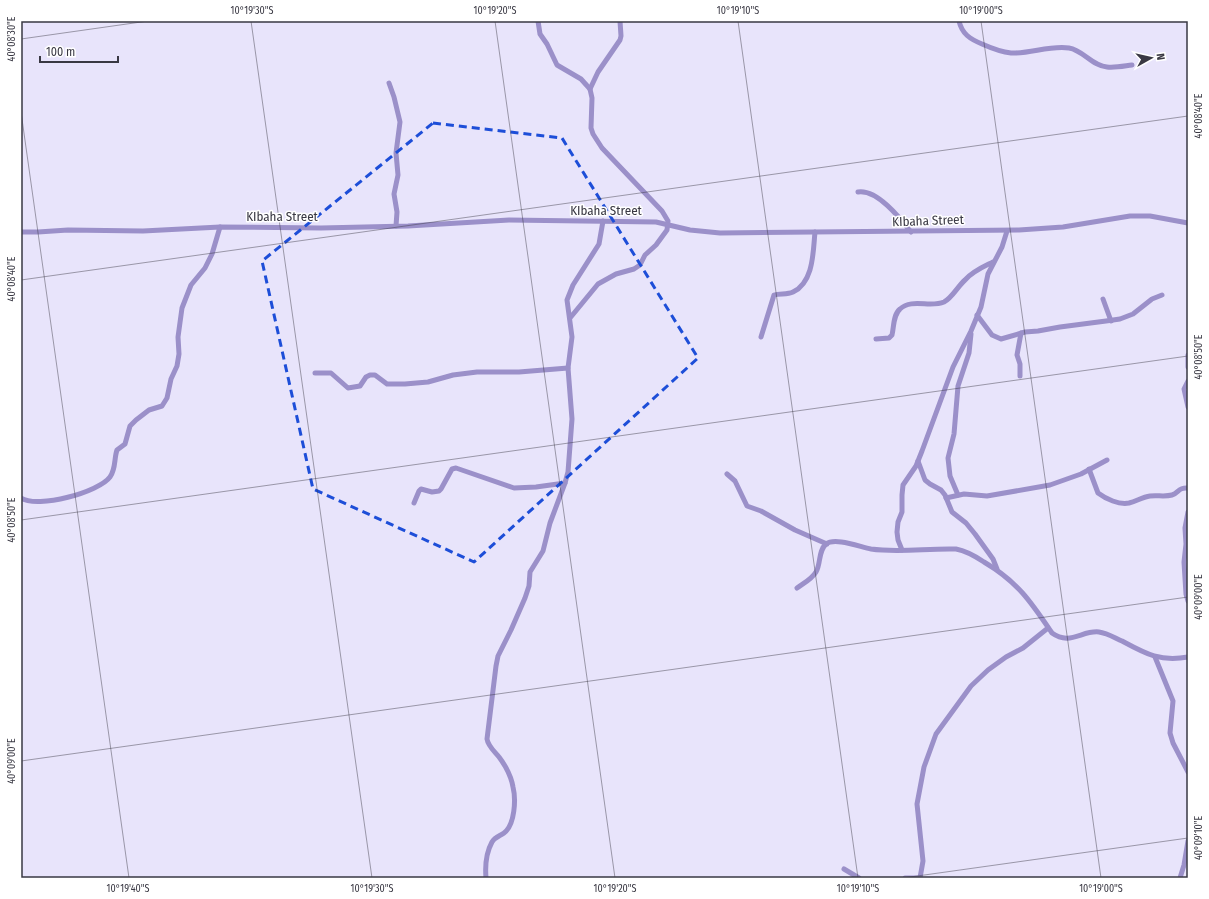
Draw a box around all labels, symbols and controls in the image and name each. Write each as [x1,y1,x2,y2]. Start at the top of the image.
text: 10°19'30"S [231,5,274,17]
text: 10°19'20"S [474,5,516,17]
text: 10°19'10"S [717,5,759,17]
text: 10°19'00"S [959,5,1003,17]
text: 40°08'30"E [6,16,18,61]
scale bar [40,38,118,64]
north arrow [1131,38,1171,78]
text: 100 m [46,45,75,59]
text: N [1154,53,1167,61]
text: 40°08'40"E [1193,93,1205,138]
street label: KIbaha Street [570,203,643,218]
street label: KIbaha Street [246,209,319,224]
street label: KIbaha Street [892,212,965,229]
text: 40°08'40"E [6,256,18,301]
text: 40°08'50"E [1193,334,1205,380]
text: 40°08'50"E [6,497,18,543]
text: 40°09'00"E [1193,574,1205,620]
text: 40°09'00"E [6,738,18,784]
text: 40°09'10"E [1193,816,1205,860]
text: 10°19'40"S [107,883,149,895]
text: 10°19'30"S [351,883,394,895]
text: 10°19'20"S [594,883,636,895]
text: 10°19'10"S [837,883,879,895]
text: 10°19'00"S [1079,883,1123,895]

